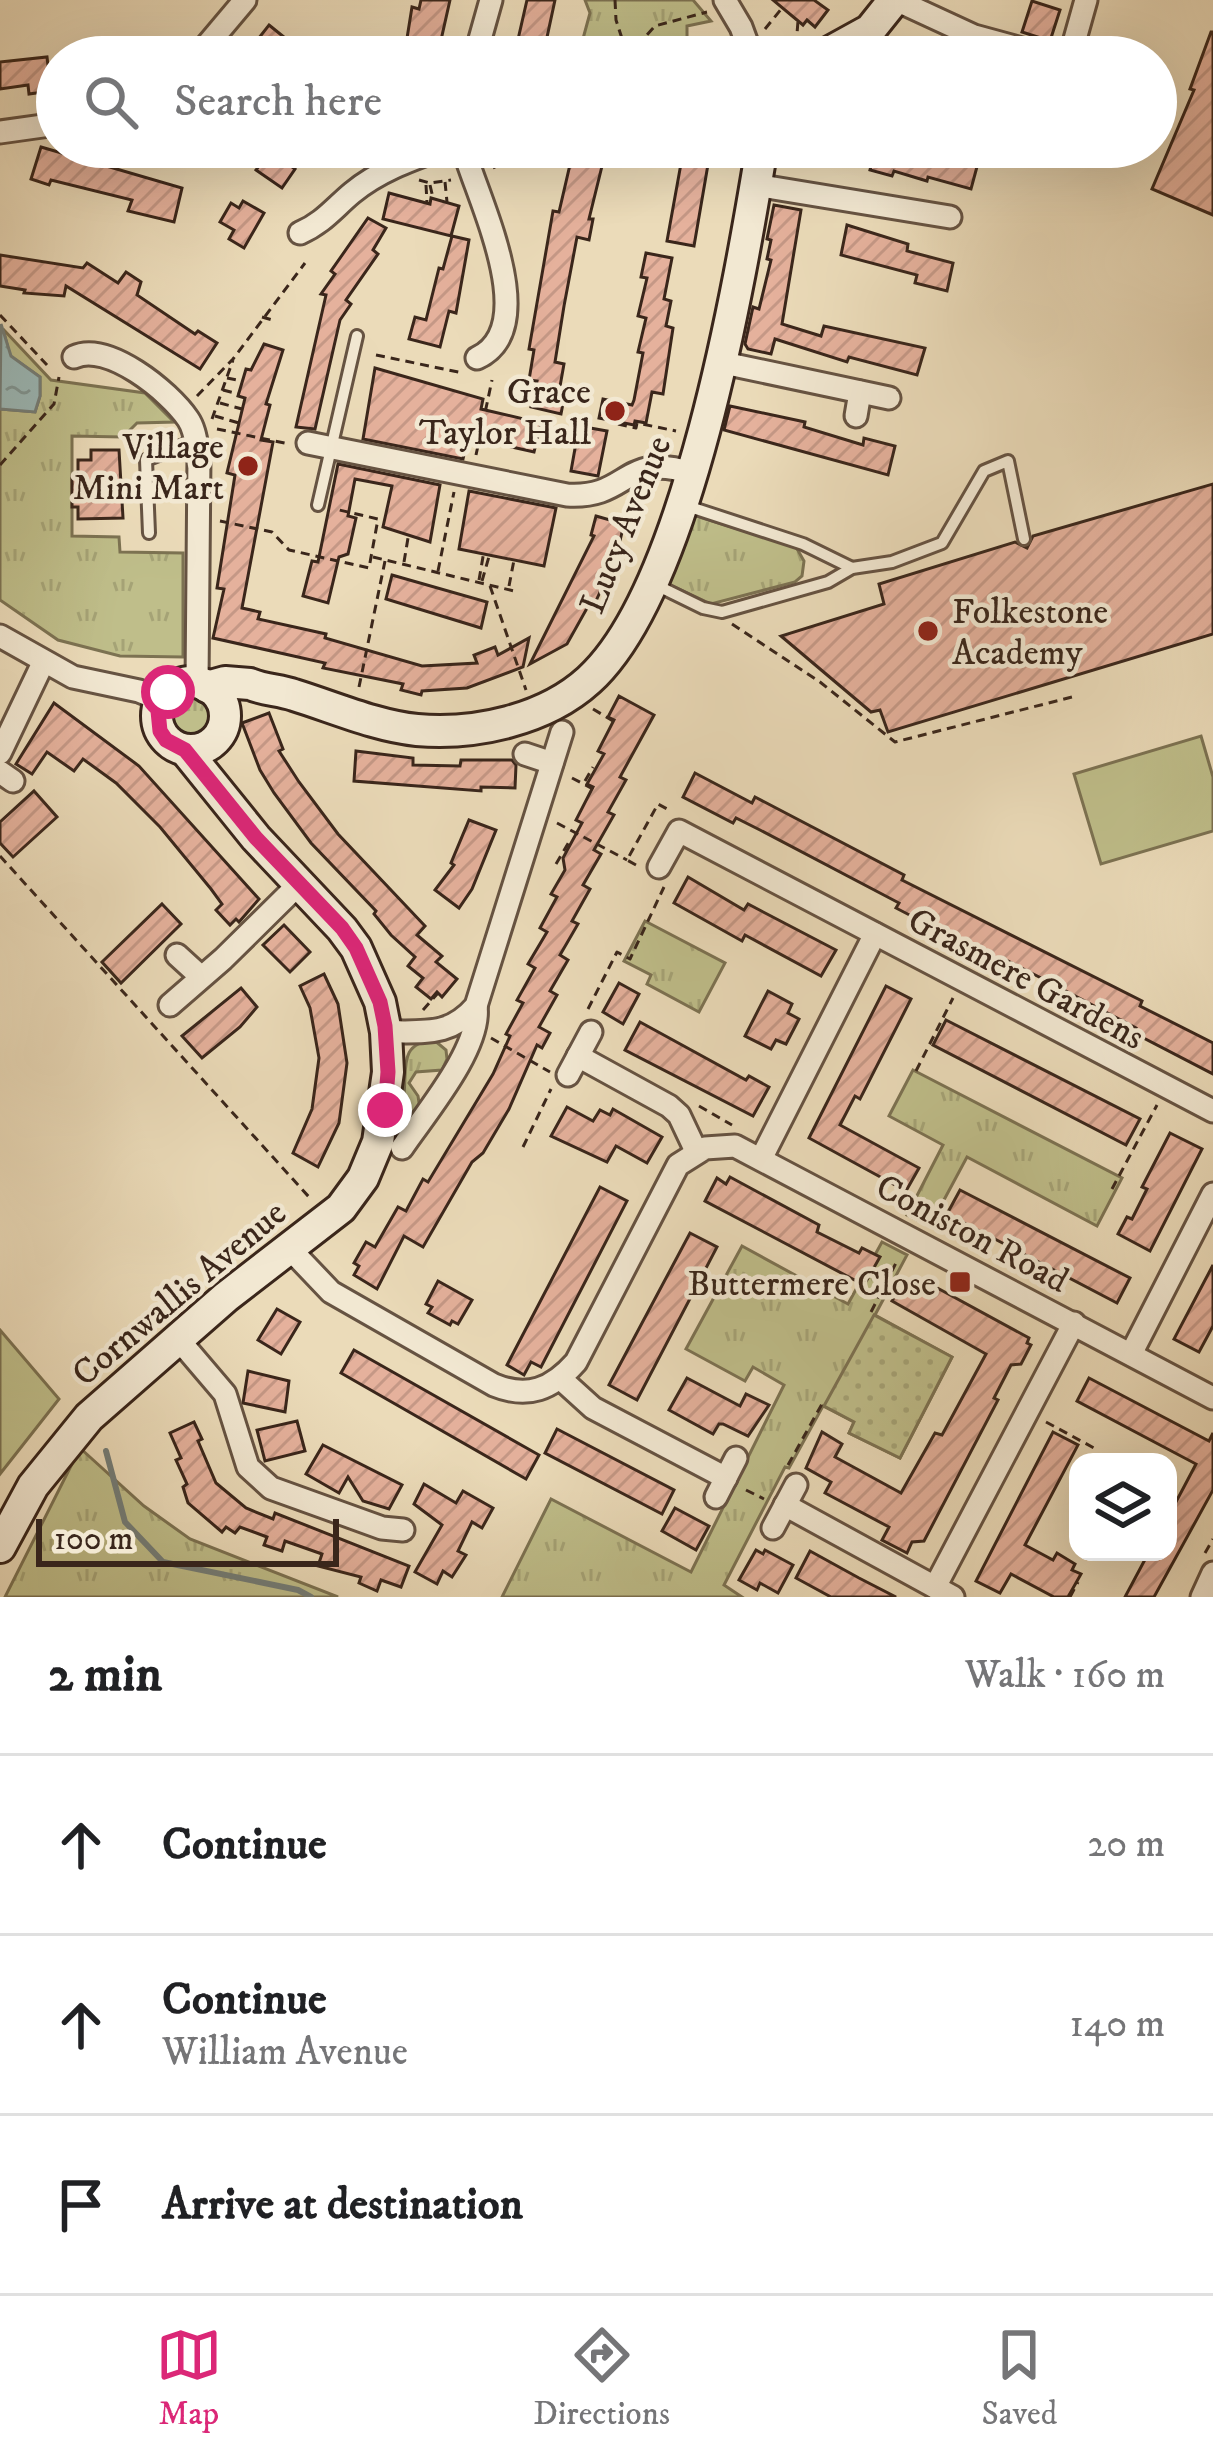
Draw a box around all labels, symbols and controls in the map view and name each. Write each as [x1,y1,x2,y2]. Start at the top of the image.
search box [36,36,1177,168]
icon: search [78,69,144,135]
text: Search here [174,74,382,130]
place label: Grace Taylor Hall [419,370,591,456]
marker: Grace Taylor Hall [602,398,628,424]
place label: Village Mini Mart [73,425,224,511]
street label: Lucy Avenue [570,430,682,620]
marker: Village Mini Mart [235,453,261,479]
place label: Folkestone Academy [952,590,1108,676]
marker: Folkestone Academy [915,618,941,644]
route start [141,665,195,719]
street label: Grasmere Gardens [900,898,1152,1060]
route end [358,1083,412,1137]
street label: Coniston Road [868,1165,1076,1304]
street label: Cornwallis Avenue [63,1191,296,1397]
place label: Buttermere Close [688,1262,936,1307]
marker: Buttermere Close [947,1269,973,1295]
map controls [1069,1453,1177,1561]
button: layers [1069,1453,1177,1561]
scale bar [36,1513,339,1566]
text: 100 m [54,1519,133,1560]
text: 2 min [48,1643,162,1707]
text: Walk · 160 m [965,1651,1165,1700]
icon: ahead [48,1812,114,1878]
text: Continue [162,1817,327,1873]
text: 20 m [1087,1820,1165,1869]
text: Continue [162,1972,327,2028]
icon: ahead [48,1992,114,2058]
text: 140 m [1070,2000,1165,2049]
text: William Avenue [162,2028,408,2077]
icon: arrive [48,2172,114,2238]
text: Arrive at destination [162,2177,523,2233]
tab: Map [156,2322,222,2435]
tab: Directions [533,2322,670,2435]
tab: Saved [981,2322,1057,2435]

